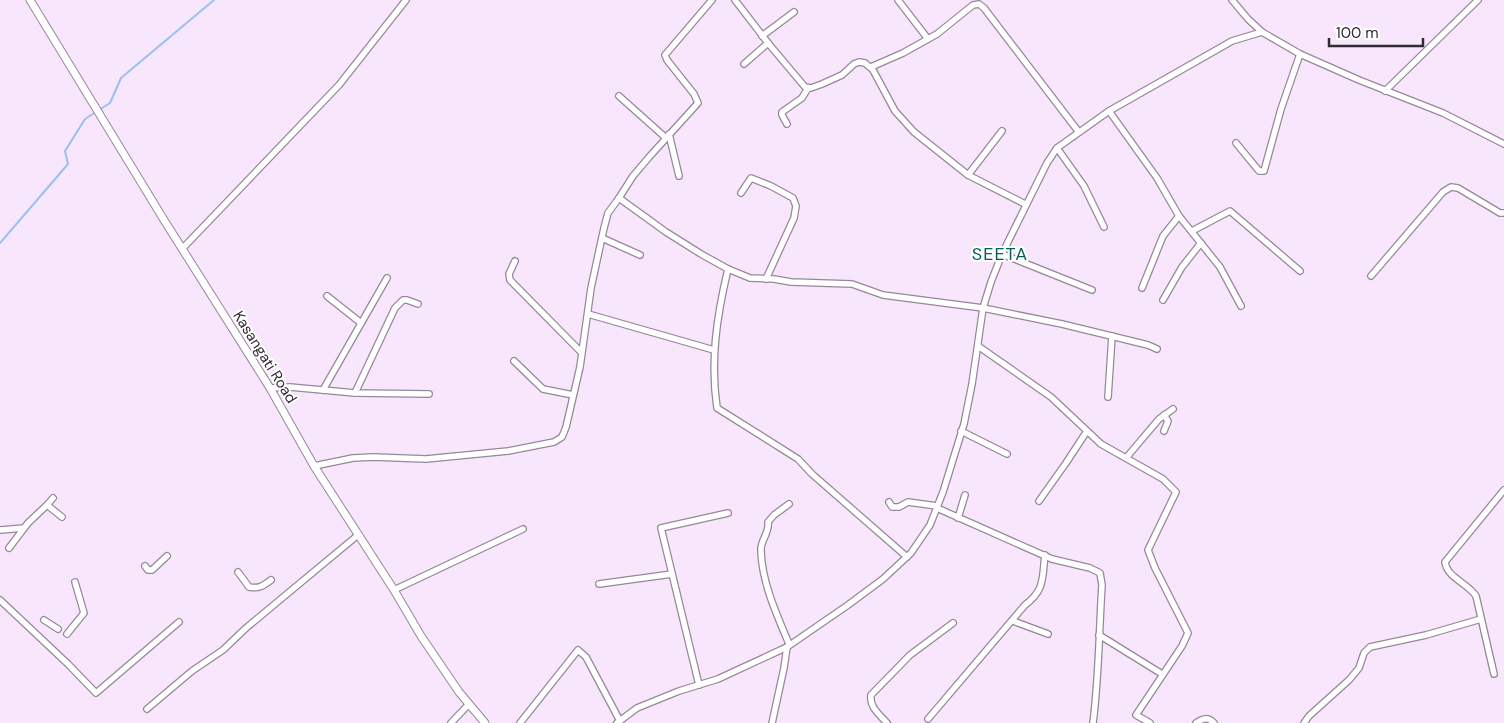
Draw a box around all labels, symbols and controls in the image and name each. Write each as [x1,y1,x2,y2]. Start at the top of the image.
scale bar [1329,15,1423,47]
text: 100 m [1336,23,1379,43]
district label: SEETA [972,242,1028,266]
street label: Kasangati Road [229,307,301,407]

